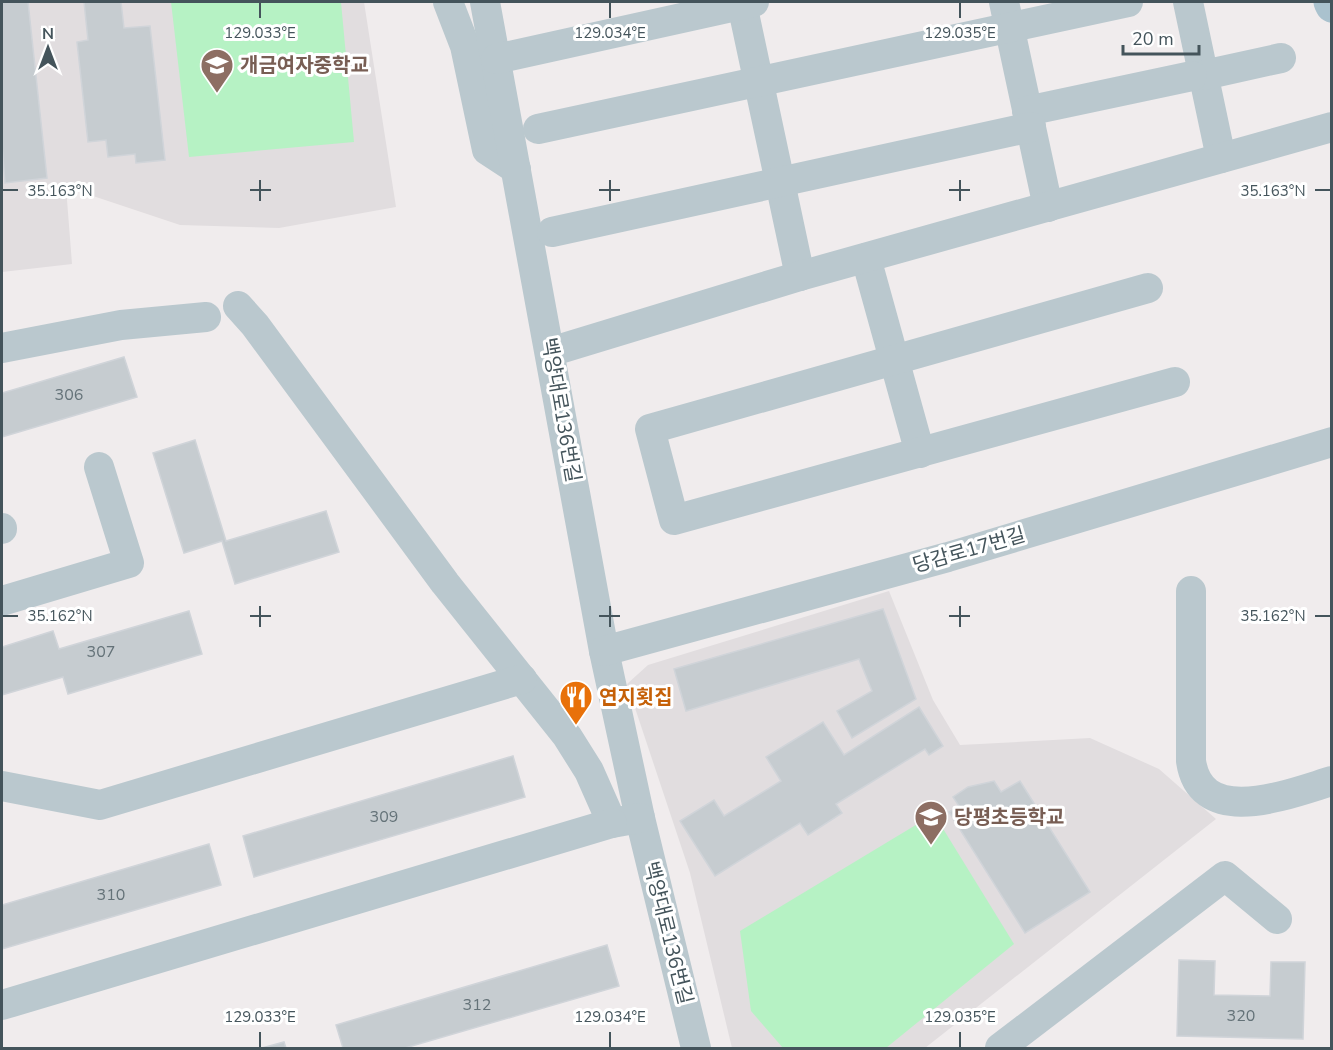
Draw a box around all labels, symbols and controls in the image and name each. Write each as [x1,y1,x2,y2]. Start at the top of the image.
north arrow [18,18,78,78]
scale bar [1123,18,1200,56]
text: N [42,23,54,45]
text: 129.033°E [224,23,296,43]
text: 129.034°E [574,23,646,43]
text: 129.035°E [924,23,996,43]
text: 20 m [1132,27,1174,51]
school or university icon: 개금여자중학교 [199,47,235,94]
place label: 개금여자중학교 [240,52,369,79]
text: 35.163°N [27,181,93,201]
text: 35.163°N [1240,181,1306,201]
street label: 백양대로136번길 [535,336,587,484]
house number: 306 [55,384,83,406]
street label: 당감로17번길 [910,521,1028,579]
text: 35.162°N [27,606,93,626]
text: 35.162°N [1240,606,1306,626]
house number: 307 [87,641,115,663]
restaurant icon: 연지횟집 [558,679,594,726]
place label: 연지횟집 [599,684,673,711]
school or university icon: 당평초등학교 [913,799,949,846]
place label: 당평초등학교 [954,804,1064,831]
house number: 309 [370,806,398,828]
street label: 백양대로136번길 [637,859,699,1007]
house number: 310 [97,884,125,906]
house number: 312 [463,994,491,1016]
house number: 320 [1227,1005,1255,1027]
text: 129.033°E [224,1007,296,1027]
text: 129.034°E [574,1007,646,1027]
text: 129.035°E [924,1007,996,1027]

